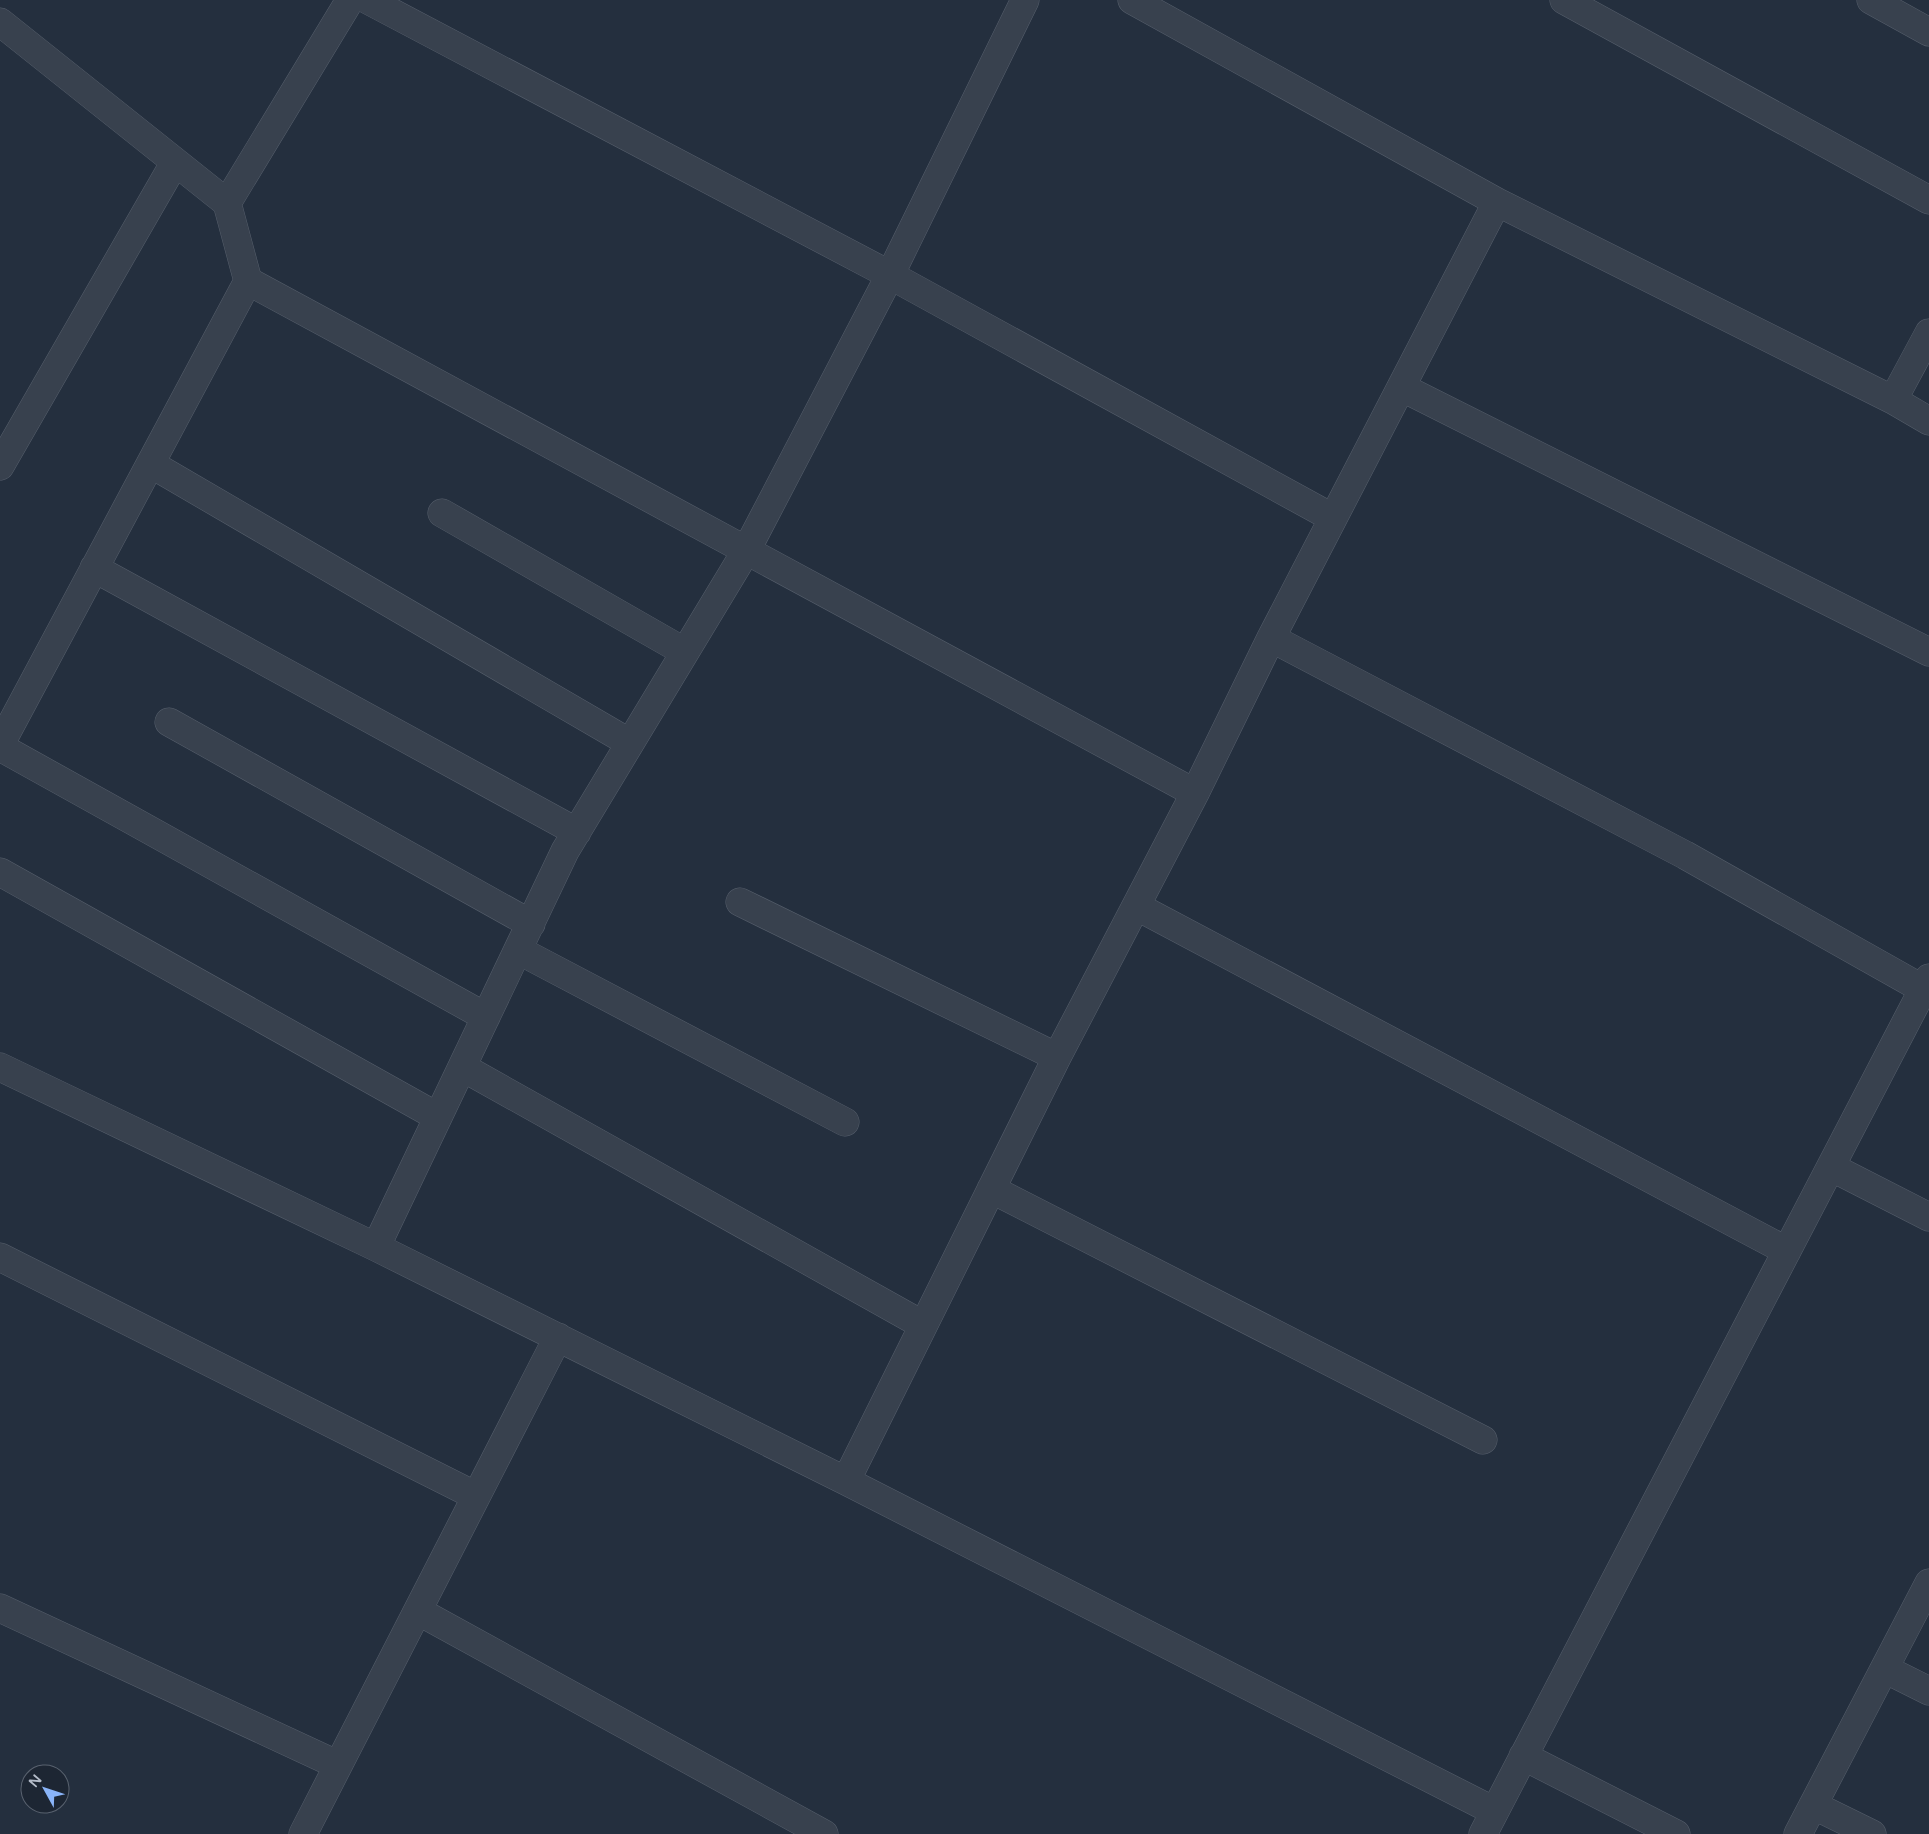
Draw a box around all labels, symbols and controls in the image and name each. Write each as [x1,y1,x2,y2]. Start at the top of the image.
north arrow [20,1764,70,1814]
text: N [25,1771,46,1791]

